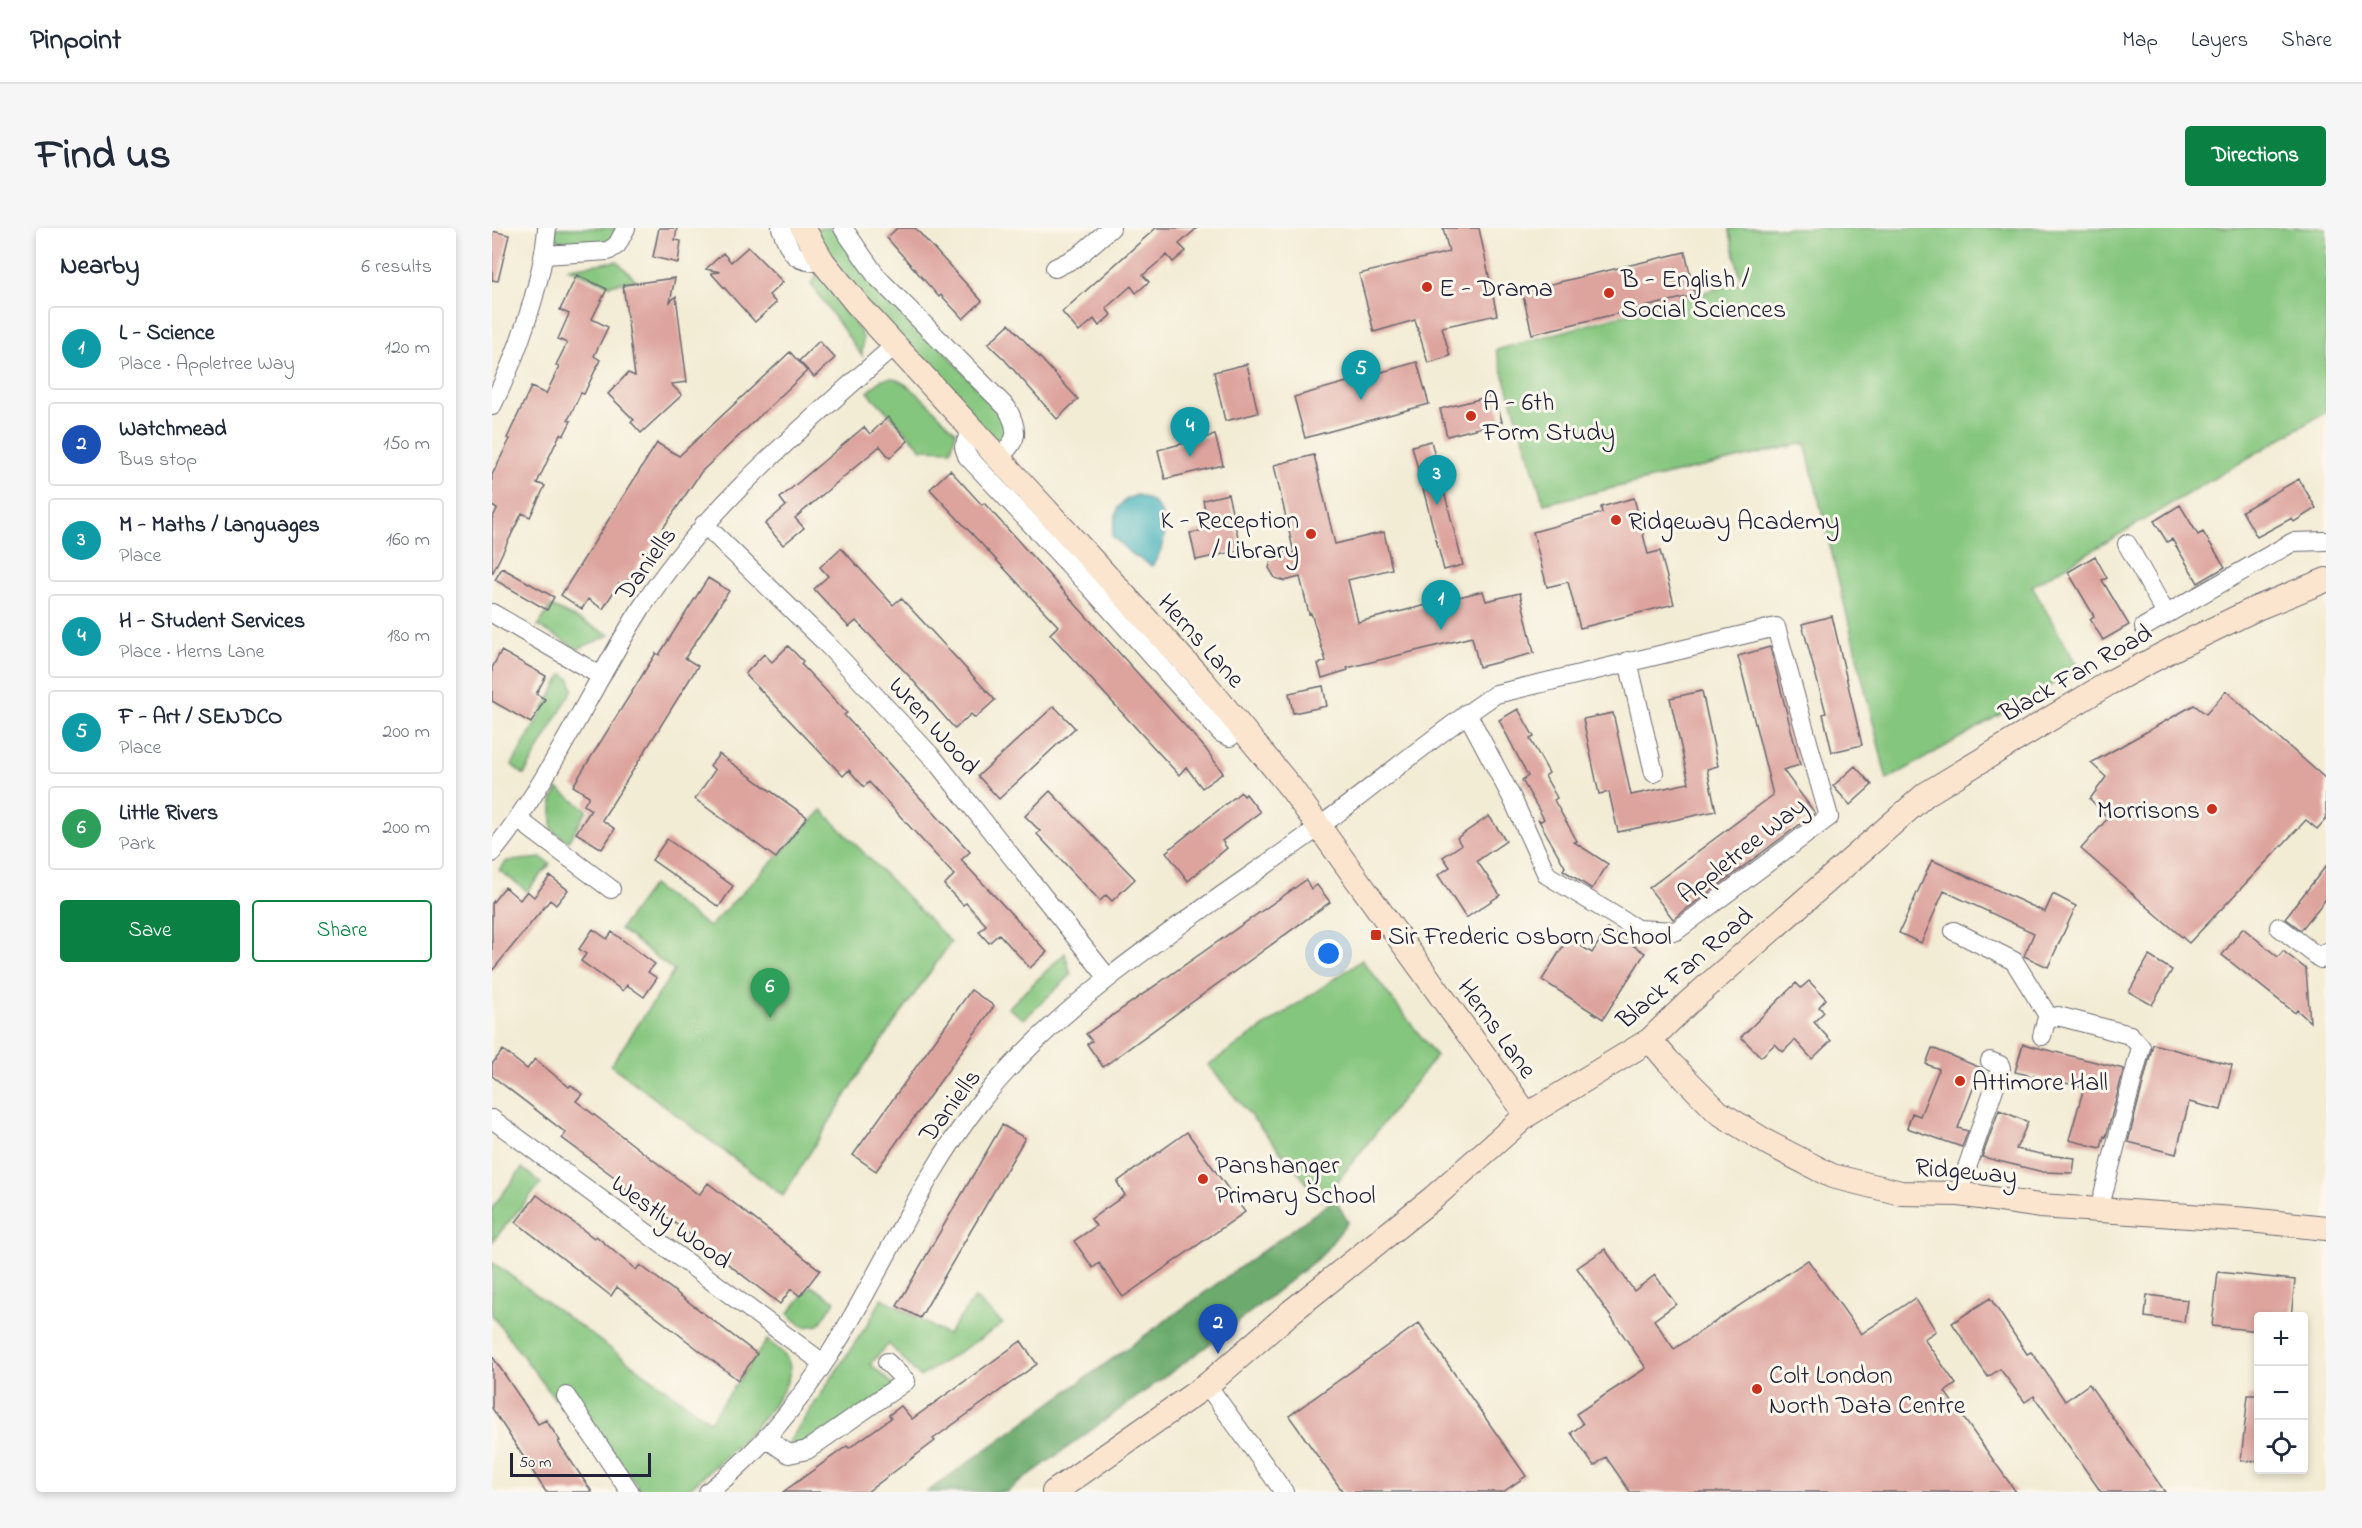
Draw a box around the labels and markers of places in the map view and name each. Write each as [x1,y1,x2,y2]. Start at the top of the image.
place label: B - English / Social Sciences [1620,262,1786,330]
place label: E - Drama [1439,271,1553,309]
marker: E - Drama [1420,280,1434,294]
marker: B - English / Social Sciences [1602,286,1616,300]
pin: 5 [1342,350,1380,400]
place label: A - 6th Form Study [1482,385,1615,453]
pin: 4 [1170,408,1210,457]
marker: A - 6th Form Study [1464,409,1478,423]
pin: 3 [1418,456,1456,505]
place label: K - Reception / Library [1161,503,1299,571]
place label: Ridgeway Academy [1628,504,1840,542]
marker: Ridgeway Academy [1609,513,1623,527]
marker: K - Reception / Library [1304,527,1318,541]
pin: 1 [1422,580,1460,630]
place label: Morrisons [2097,793,2200,831]
marker: Morrisons [2205,802,2219,816]
place label: Sir Frederic Osborn School [1388,919,1672,957]
marker: Sir Frederic Osborn School [1369,928,1383,942]
pin: 6 [750,968,790,1018]
place label: Attimore Hall [1972,1065,2108,1103]
marker: Attimore Hall [1953,1074,1967,1088]
place label: Panshanger Primary School [1215,1148,1376,1216]
marker: Panshanger Primary School [1196,1172,1210,1186]
pin: 2 [1198,1304,1238,1354]
place label: Colt London North Data Centre [1769,1358,1966,1426]
marker: Colt London North Data Centre [1750,1382,1764,1396]

